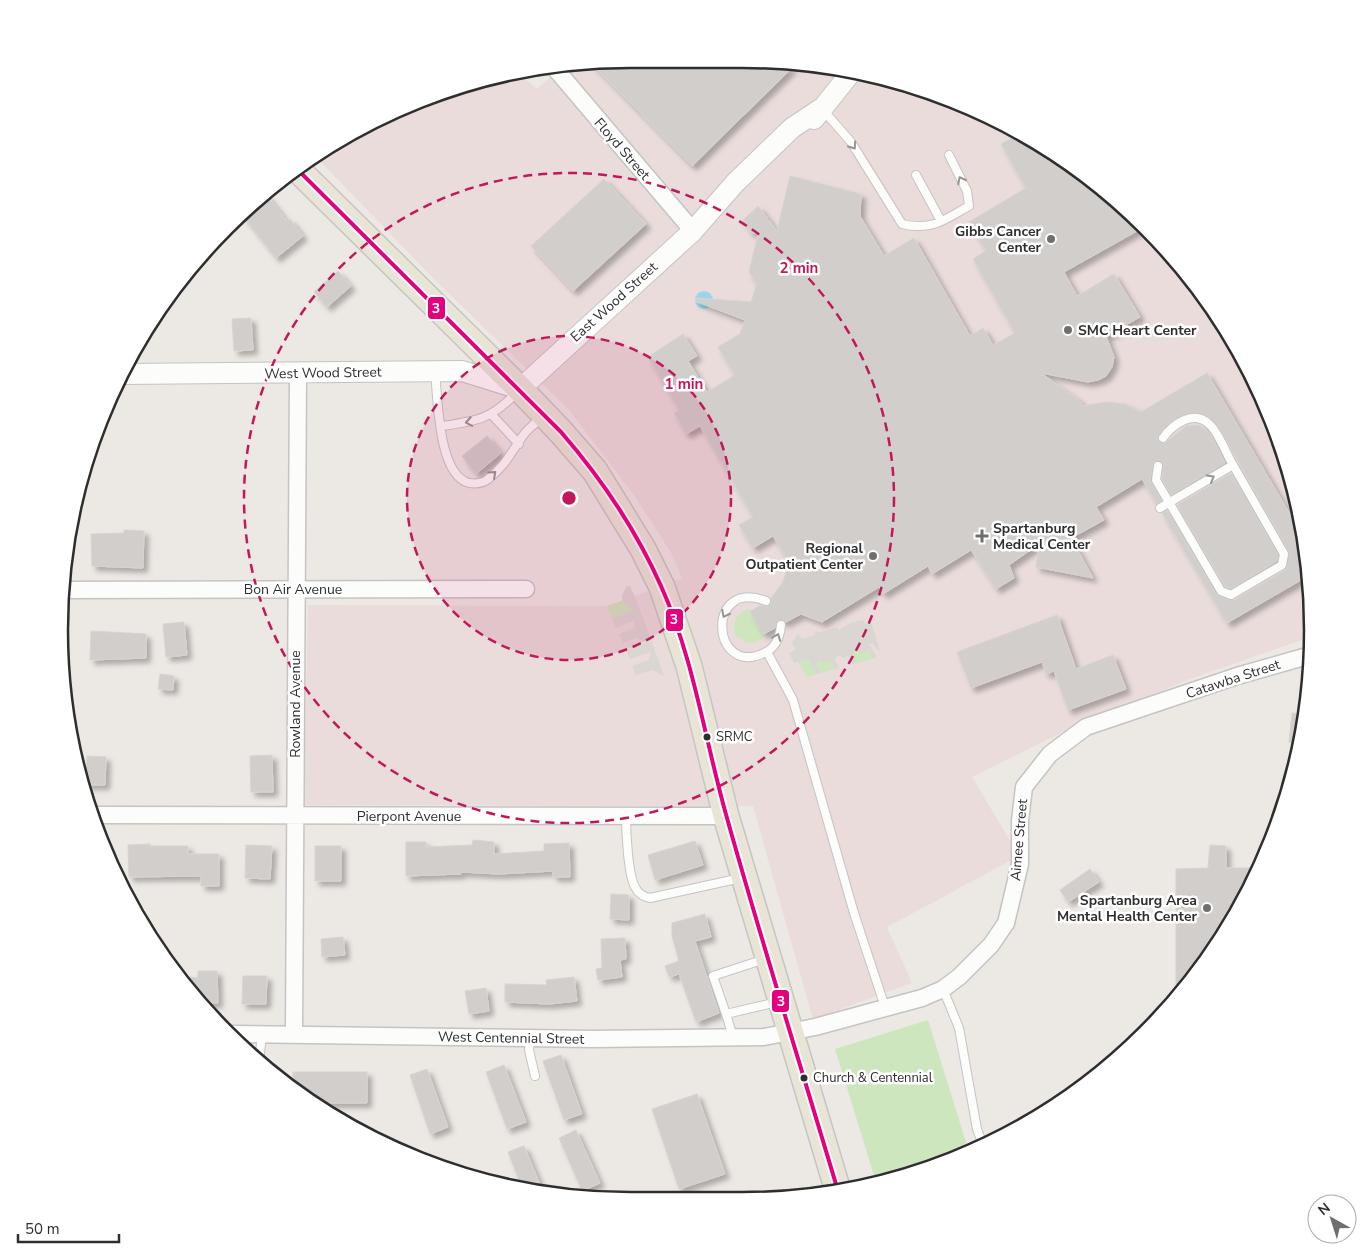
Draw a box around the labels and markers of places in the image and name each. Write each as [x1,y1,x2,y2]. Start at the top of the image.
place label: Gibbs Cancer Center [955,222,1042,257]
marker: Gibbs Cancer Center [1045,233,1057,245]
place label: SMC Heart Center [1078,321,1197,340]
marker: SMC Heart Center [1062,324,1074,336]
centre of rings [560,489,578,507]
place label: Spartanburg Medical Center [993,519,1091,554]
marker: Spartanburg Medical Center [975,529,989,543]
place label: Regional Outpatient Center [745,539,864,574]
marker: Regional Outpatient Center [867,550,879,562]
place label: SRMC [716,728,753,746]
marker: SRMC [702,732,712,742]
place label: Spartanburg Area Mental Health Center [1057,891,1198,926]
marker: Spartanburg Area Mental Health Center [1201,902,1213,914]
place label: Church & Centennial [813,1069,933,1087]
marker: Church & Centennial [799,1073,809,1083]

